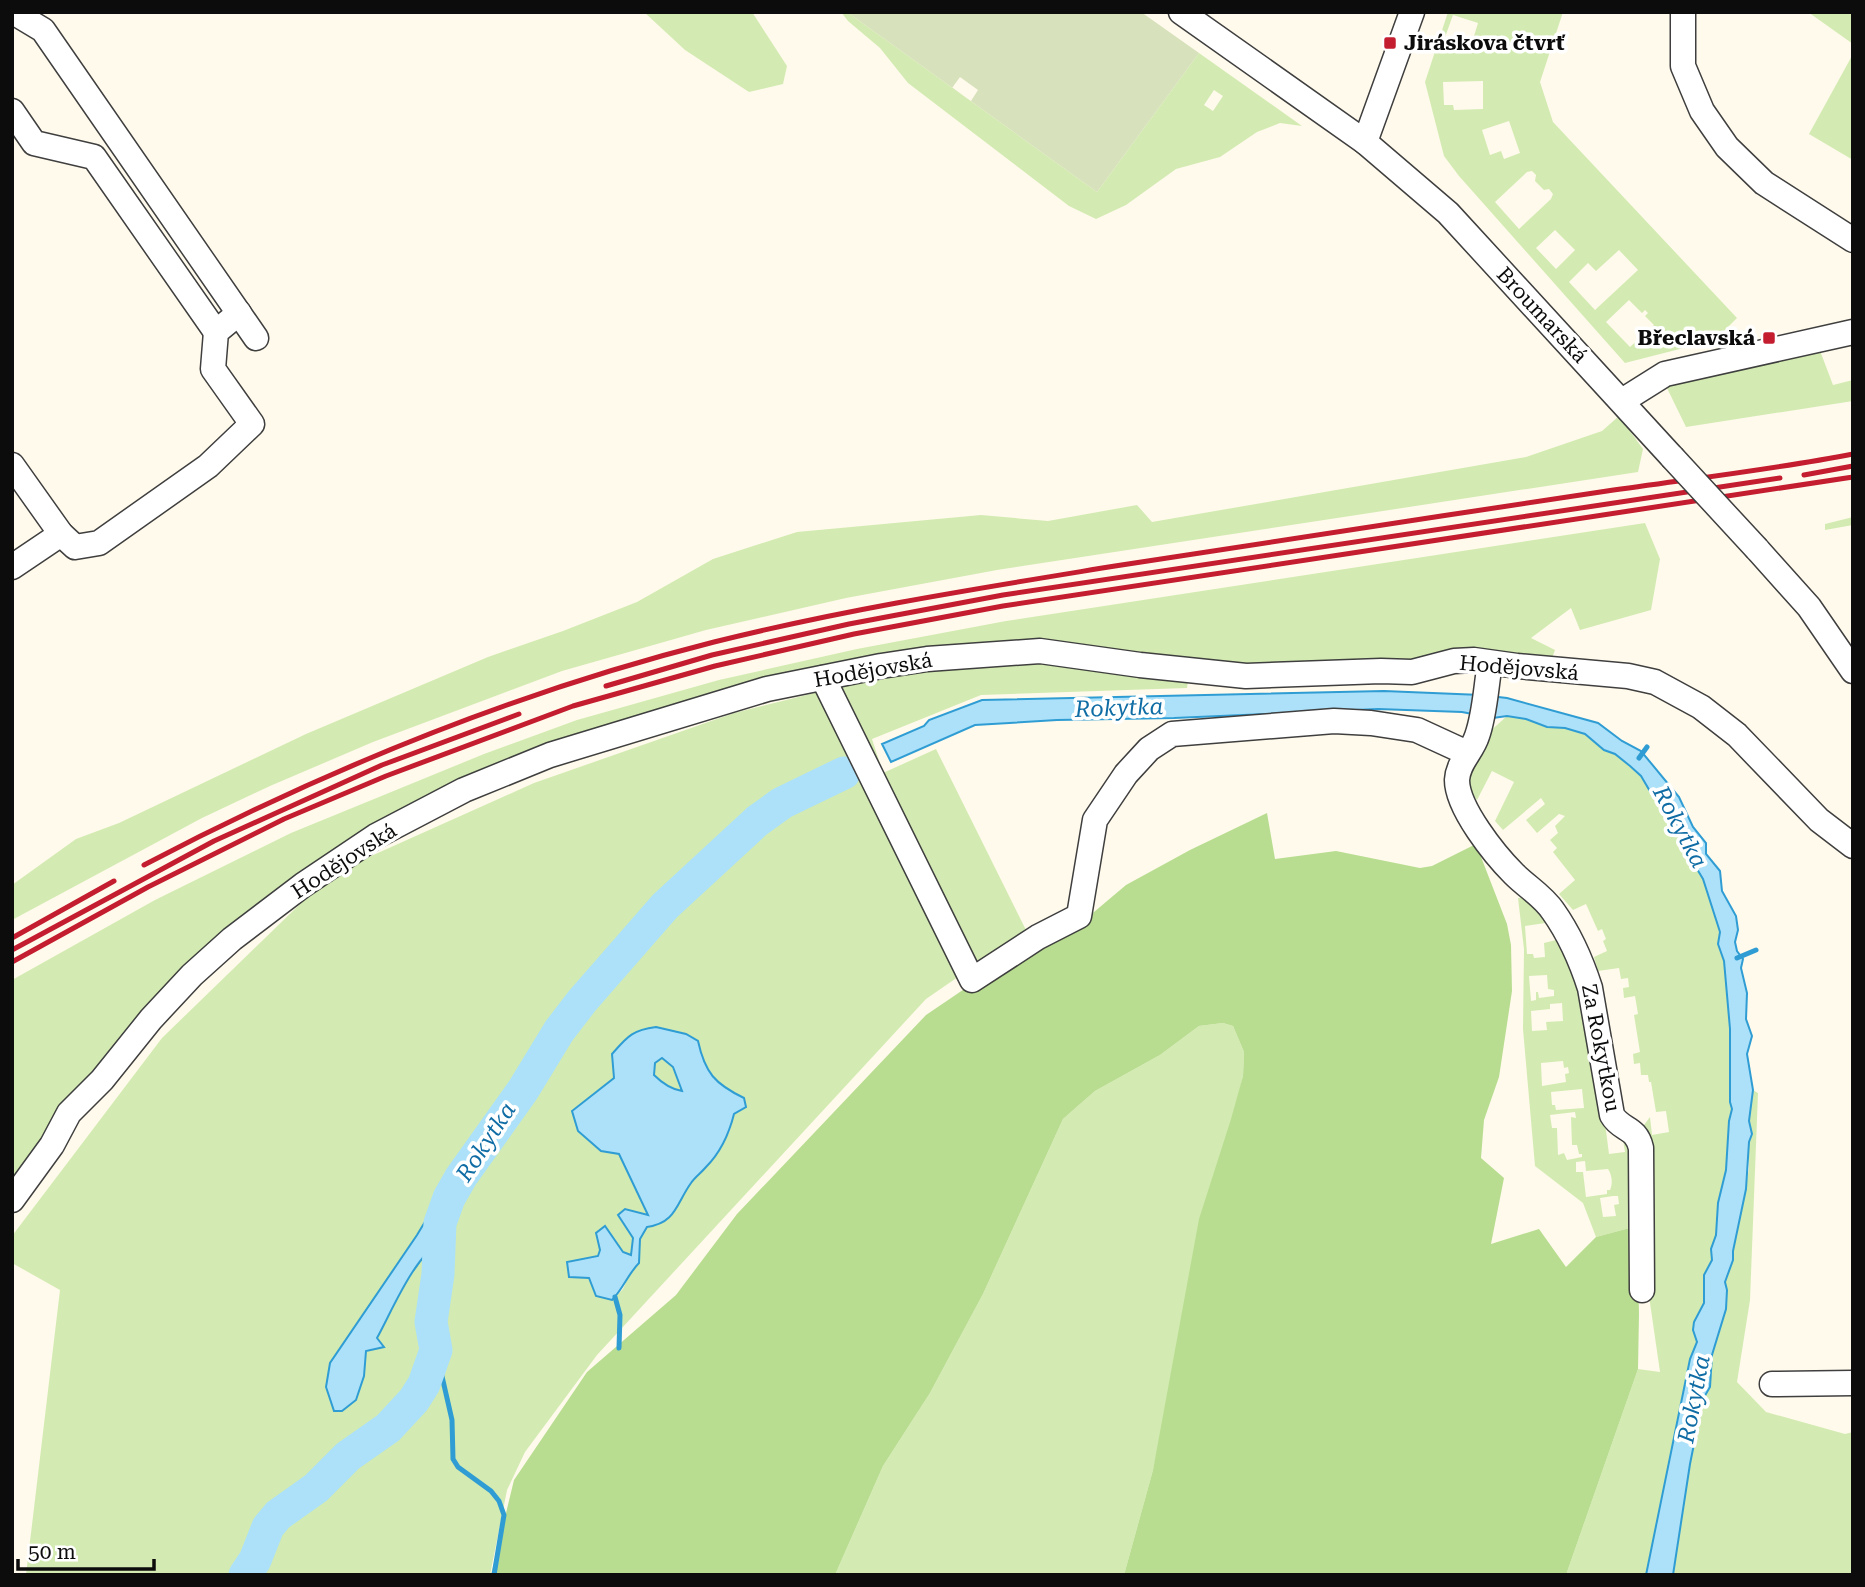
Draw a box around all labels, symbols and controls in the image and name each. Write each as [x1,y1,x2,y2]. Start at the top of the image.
place label: Jiráskova čtvrť [1404,31,1566,55]
marker: Jiráskova čtvrť [1382,35,1398,51]
street label: Broumarská [1492,262,1593,368]
place label: Břeclavská [1638,326,1756,350]
marker: Břeclavská [1761,330,1777,346]
street label: Hodějovská [812,648,935,692]
street label: Hodějovská [1458,651,1580,685]
water label: Rokytka [1073,693,1164,723]
water label: Rokytka [1647,781,1713,873]
street label: Hodějovská [287,818,401,904]
street label: Za Rokytkou [1577,982,1625,1114]
water label: Rokytka [450,1097,522,1187]
water label: Rokytka [1672,1353,1716,1446]
scale bar [18,1528,154,1572]
text: 50 m [28,1540,76,1564]

